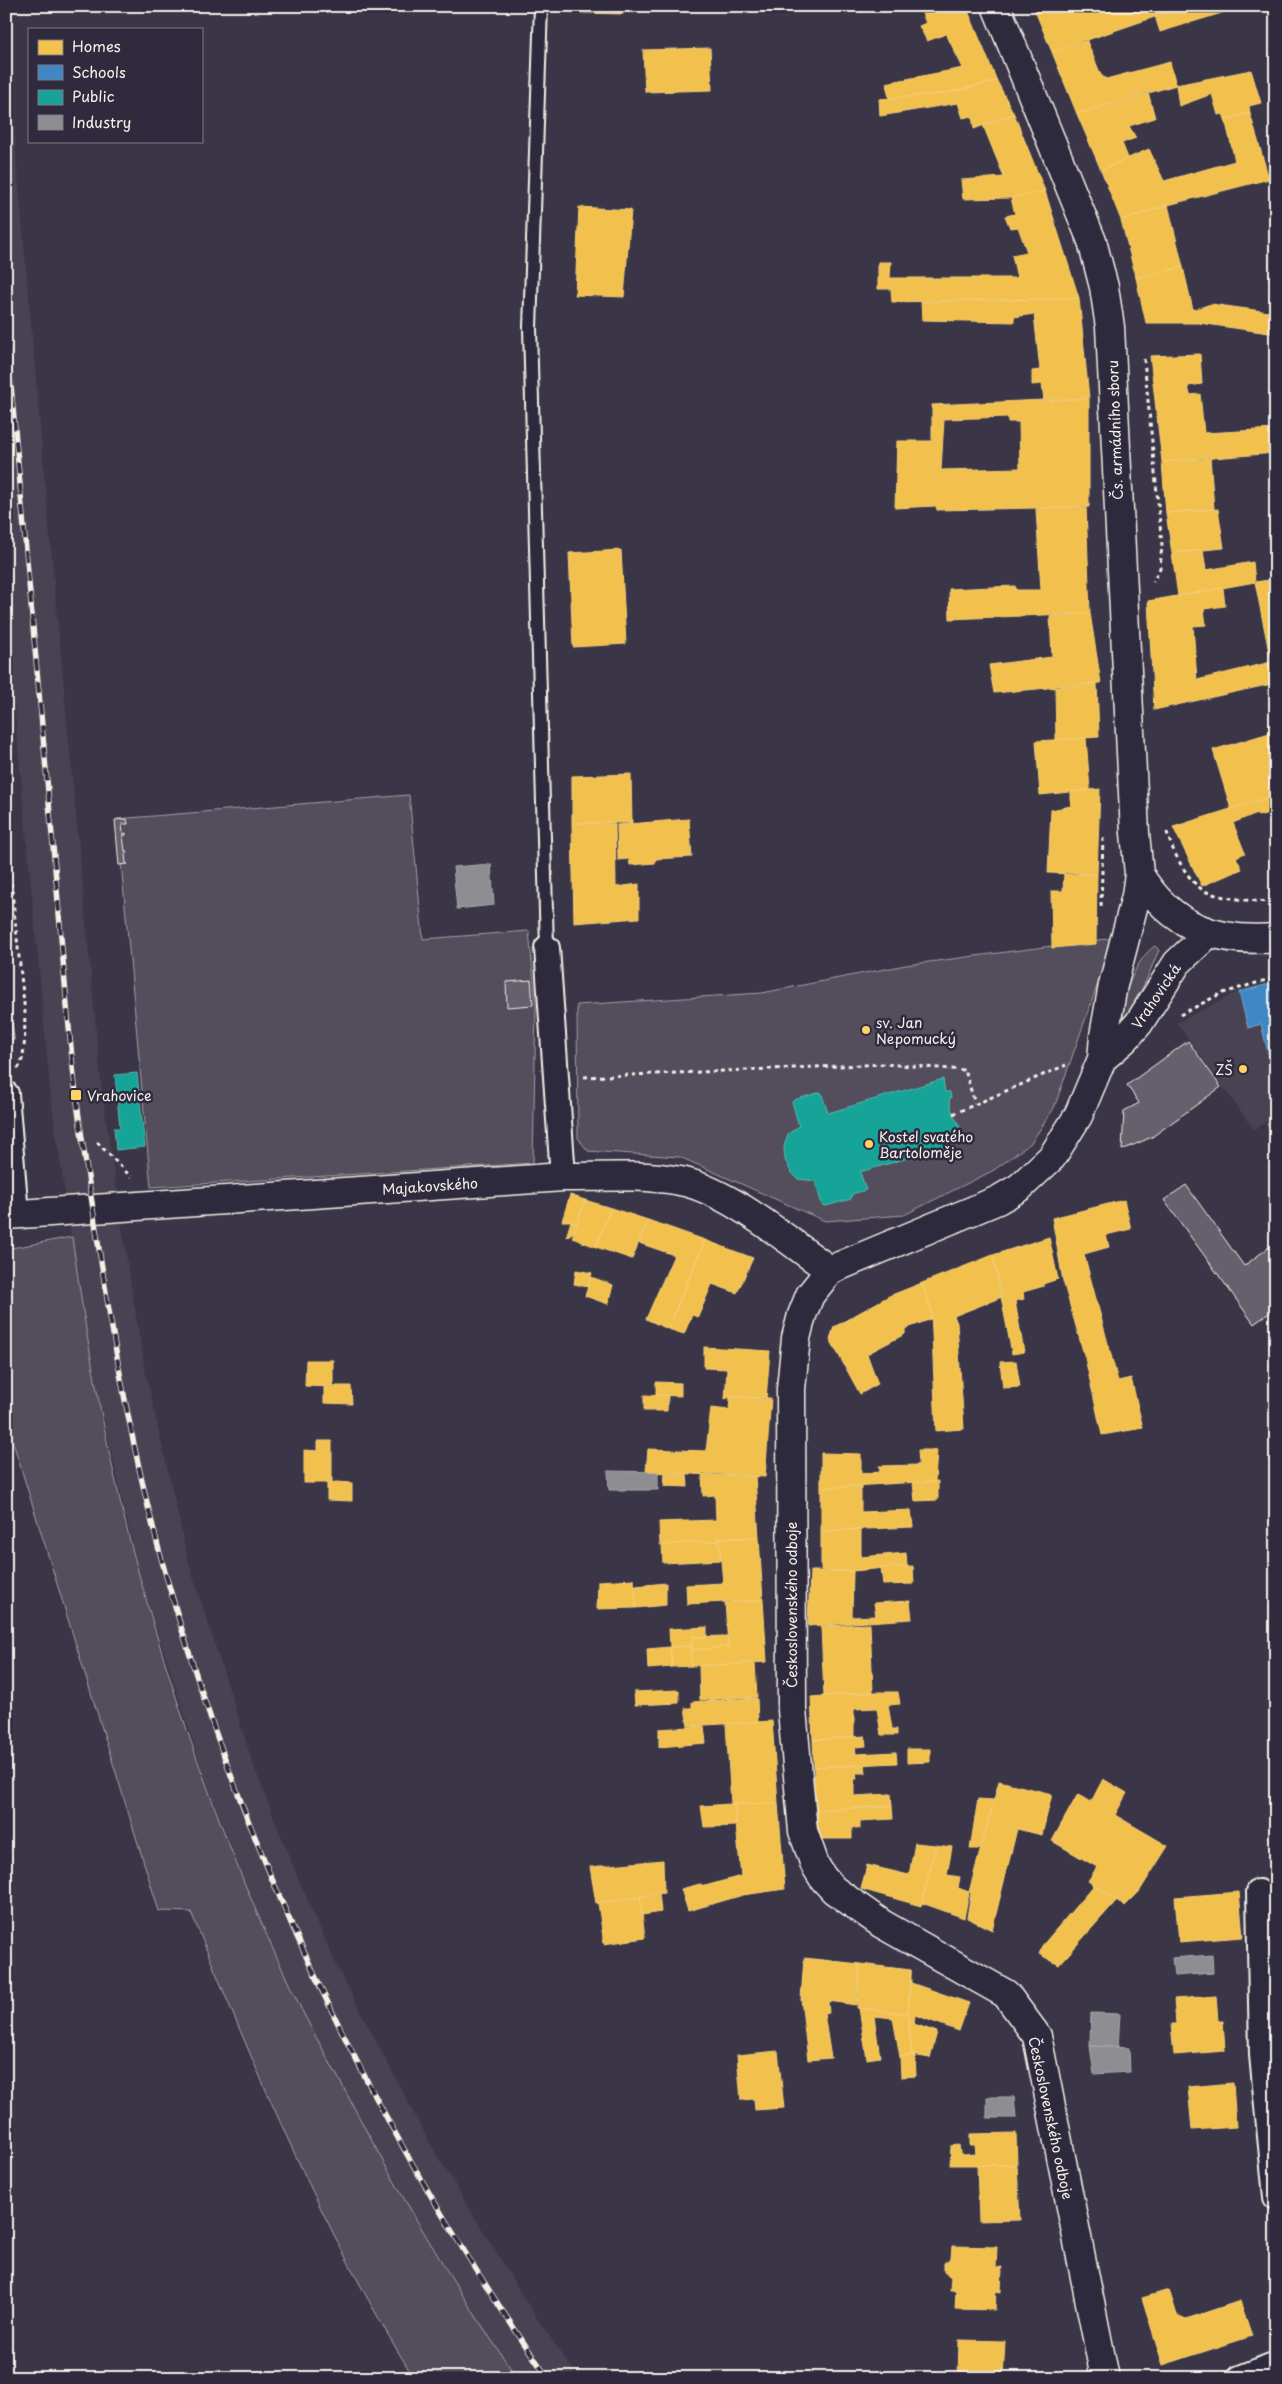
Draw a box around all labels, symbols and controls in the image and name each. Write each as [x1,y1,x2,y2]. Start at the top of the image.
legend [28,28,202,142]
text: Homes [72,34,121,57]
text: Schools [72,60,126,83]
text: Public [72,84,115,107]
text: Industry [72,110,131,133]
street label: Čs. armádního sboru [1102,360,1128,500]
street label: Vrahovická [1126,958,1186,1033]
place label: sv. Jan Nepomucký [876,1012,956,1049]
marker: sv. Jan Nepomucký [860,1024,872,1036]
place label: ZŠ [1215,1059,1233,1080]
marker: ZŠ [1237,1063,1249,1075]
place label: Vrahovice [87,1085,151,1106]
marker: Vrahovice [69,1088,83,1102]
place label: Kostel svatého Bartoloměje [879,1126,973,1163]
marker: Kostel svatého Bartoloměje [863,1138,875,1150]
street label: Majakovského [381,1172,479,1200]
street label: Československého odboje [781,1522,802,1688]
street label: Československého odboje [1023,2035,1079,2201]

